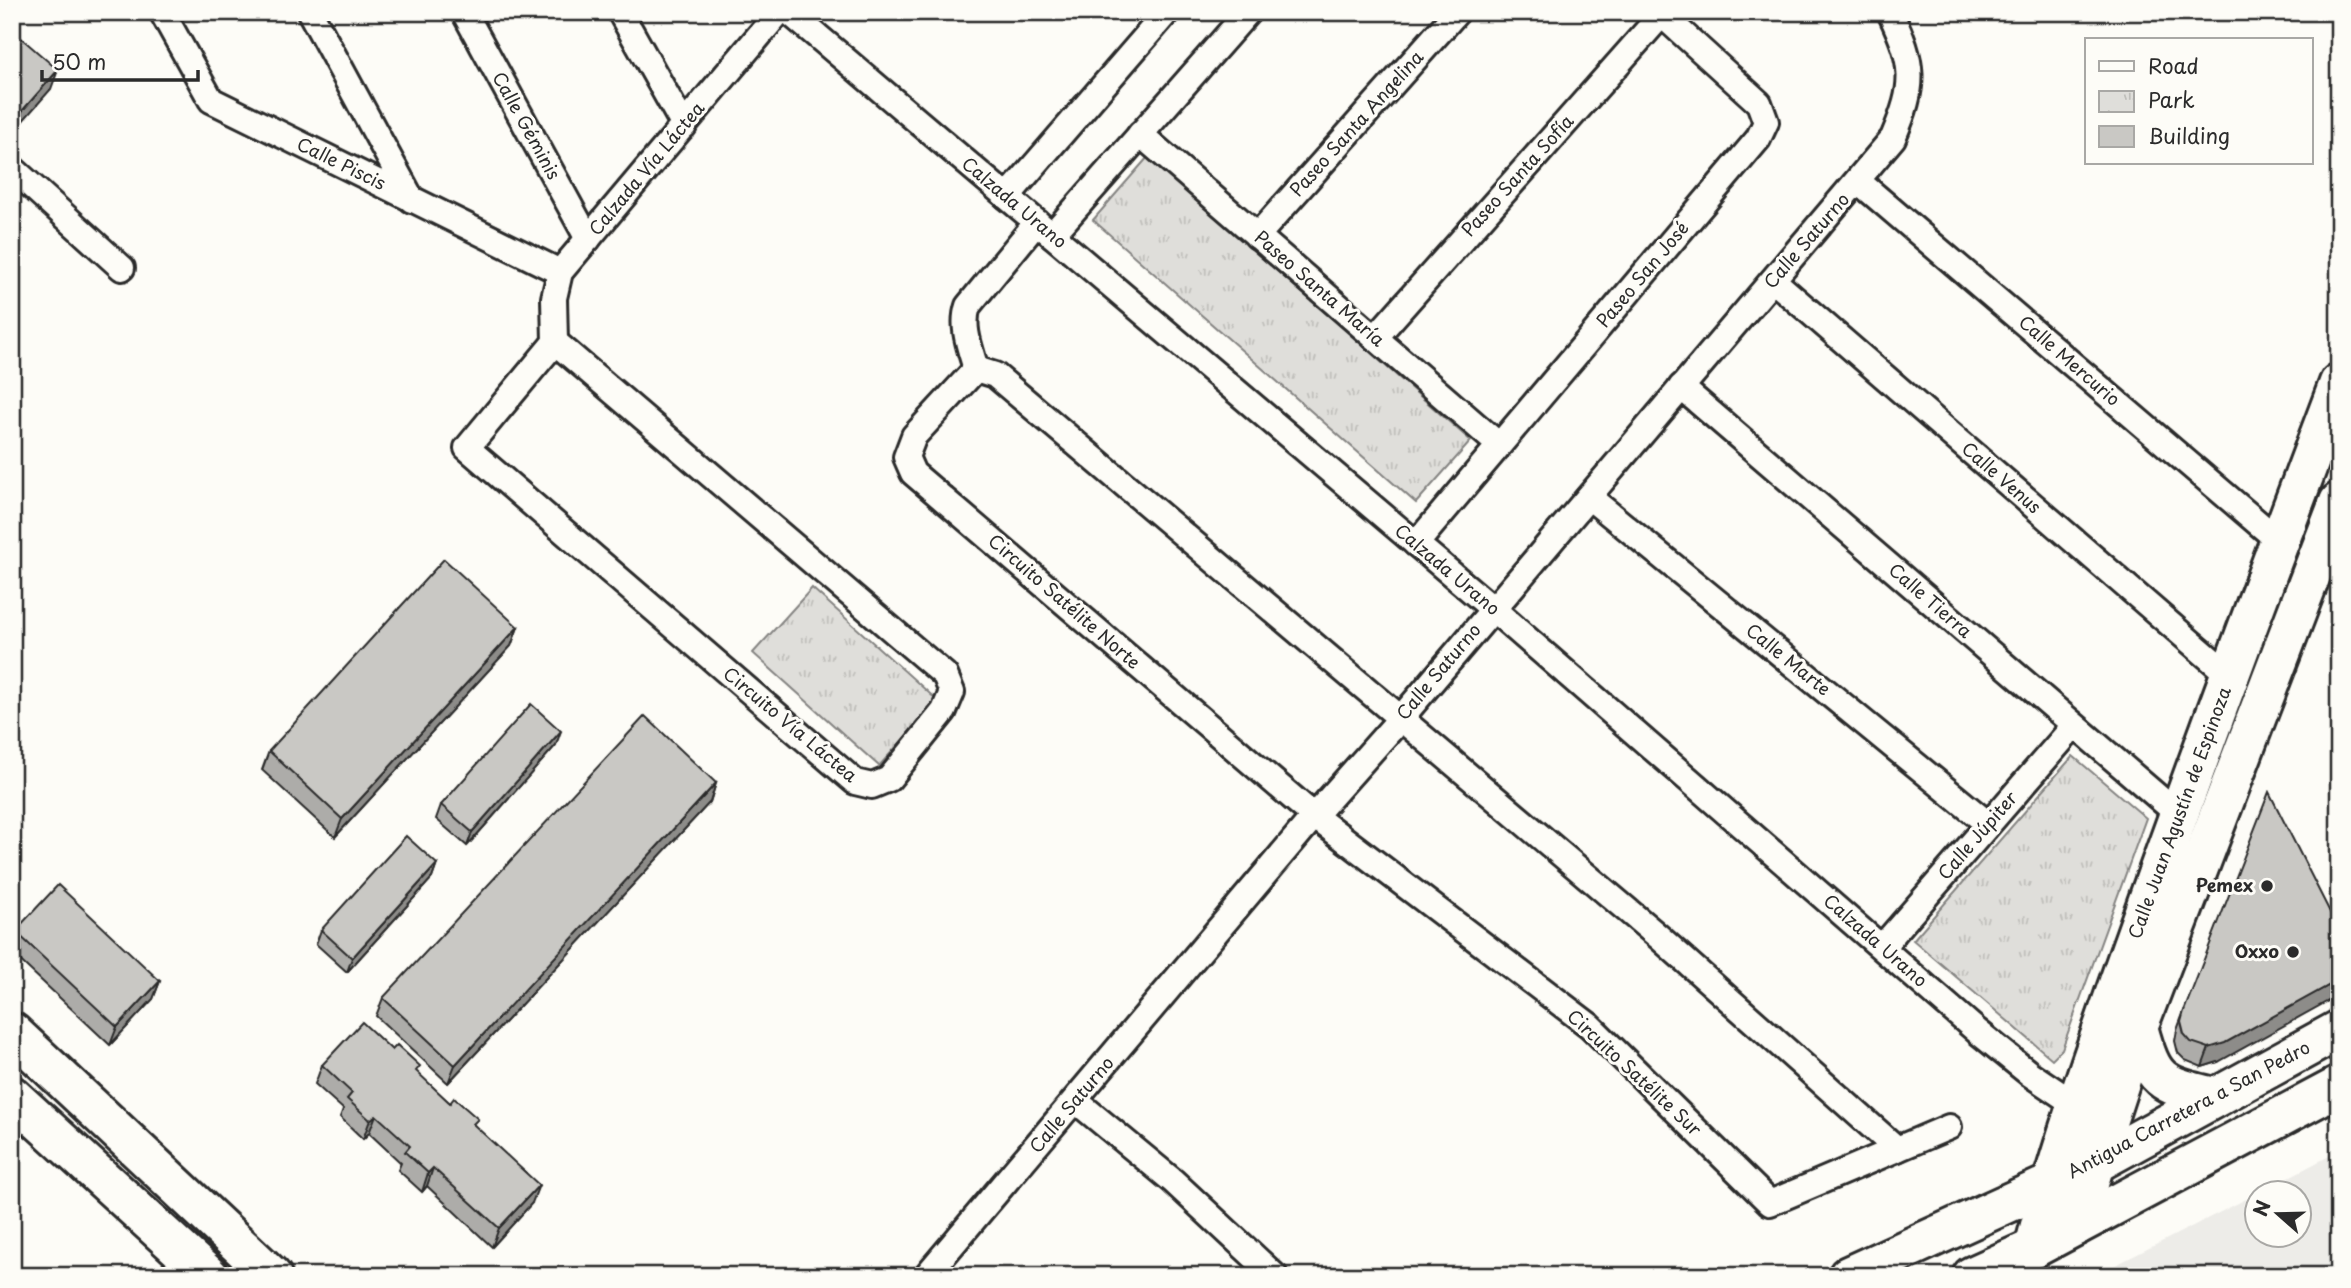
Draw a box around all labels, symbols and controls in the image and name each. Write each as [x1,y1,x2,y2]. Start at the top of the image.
scale bar [42,38,198,82]
legend [2085,38,2312,164]
street label: Paseo Santa Angelina [1283,43,1430,202]
text: 50 m [52,45,106,77]
text: Road [2148,49,2199,81]
street label: Calle Géminis [487,66,568,184]
text: Park [2148,83,2195,115]
street label: Calzada Vía Láctea [582,95,711,241]
street label: Paseo Santa Sofía [1454,107,1580,242]
text: Building [2148,119,2230,151]
street label: Calle Piscis [293,130,391,196]
street label: Calzada Urano [956,150,1074,254]
street label: Calle Saturno [1757,186,1855,294]
street label: Paseo San José [1589,215,1695,333]
street label: Paseo Santa María [1249,223,1392,353]
street label: Calle Mercurio [2013,308,2127,412]
street label: Calle Venus [1956,435,2048,519]
street label: Calzada Urano [1389,517,1507,621]
street label: Circuito Satélite Norte [983,527,1147,675]
street label: Calle Tierra [1883,556,1979,644]
street label: Calle Marte [1741,616,1837,702]
street label: Calle Saturno [1389,617,1486,725]
street label: Circuito Vía Láctea [718,660,864,788]
street label: Calle Juan Agustín de Espinoza [2120,682,2237,942]
street label: Calle Júpiter [1931,784,2023,885]
place label: Pemex [2196,871,2253,898]
marker: Pemex [2259,878,2275,894]
street label: Calzada Urano [1818,887,1934,993]
place label: Oxxo [2235,937,2279,964]
marker: Oxxo [2285,944,2301,960]
street label: Circuito Satélite Sur [1562,1002,1709,1142]
street label: Antigua Carretera a San Pedro [2062,1033,2314,1184]
street label: Calle Saturno [1022,1050,1119,1158]
north arrow [2242,1180,2312,1250]
text: N [2245,1196,2277,1220]

